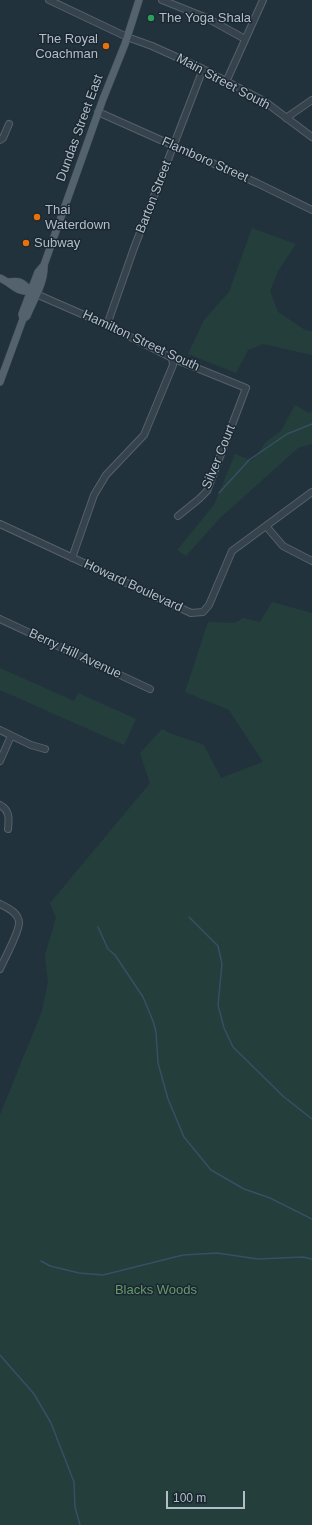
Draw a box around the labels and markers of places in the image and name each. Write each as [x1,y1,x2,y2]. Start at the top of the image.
place label: The Yoga Shala [159,10,251,26]
marker: The Yoga Shala [146,13,156,23]
place label: The Royal Coachman [35,31,98,62]
marker: The Royal Coachman [101,41,111,51]
place label: Thai Waterdown [45,202,110,233]
marker: Thai Waterdown [32,212,42,222]
place label: Subway [34,235,80,251]
marker: Subway [21,238,31,248]

